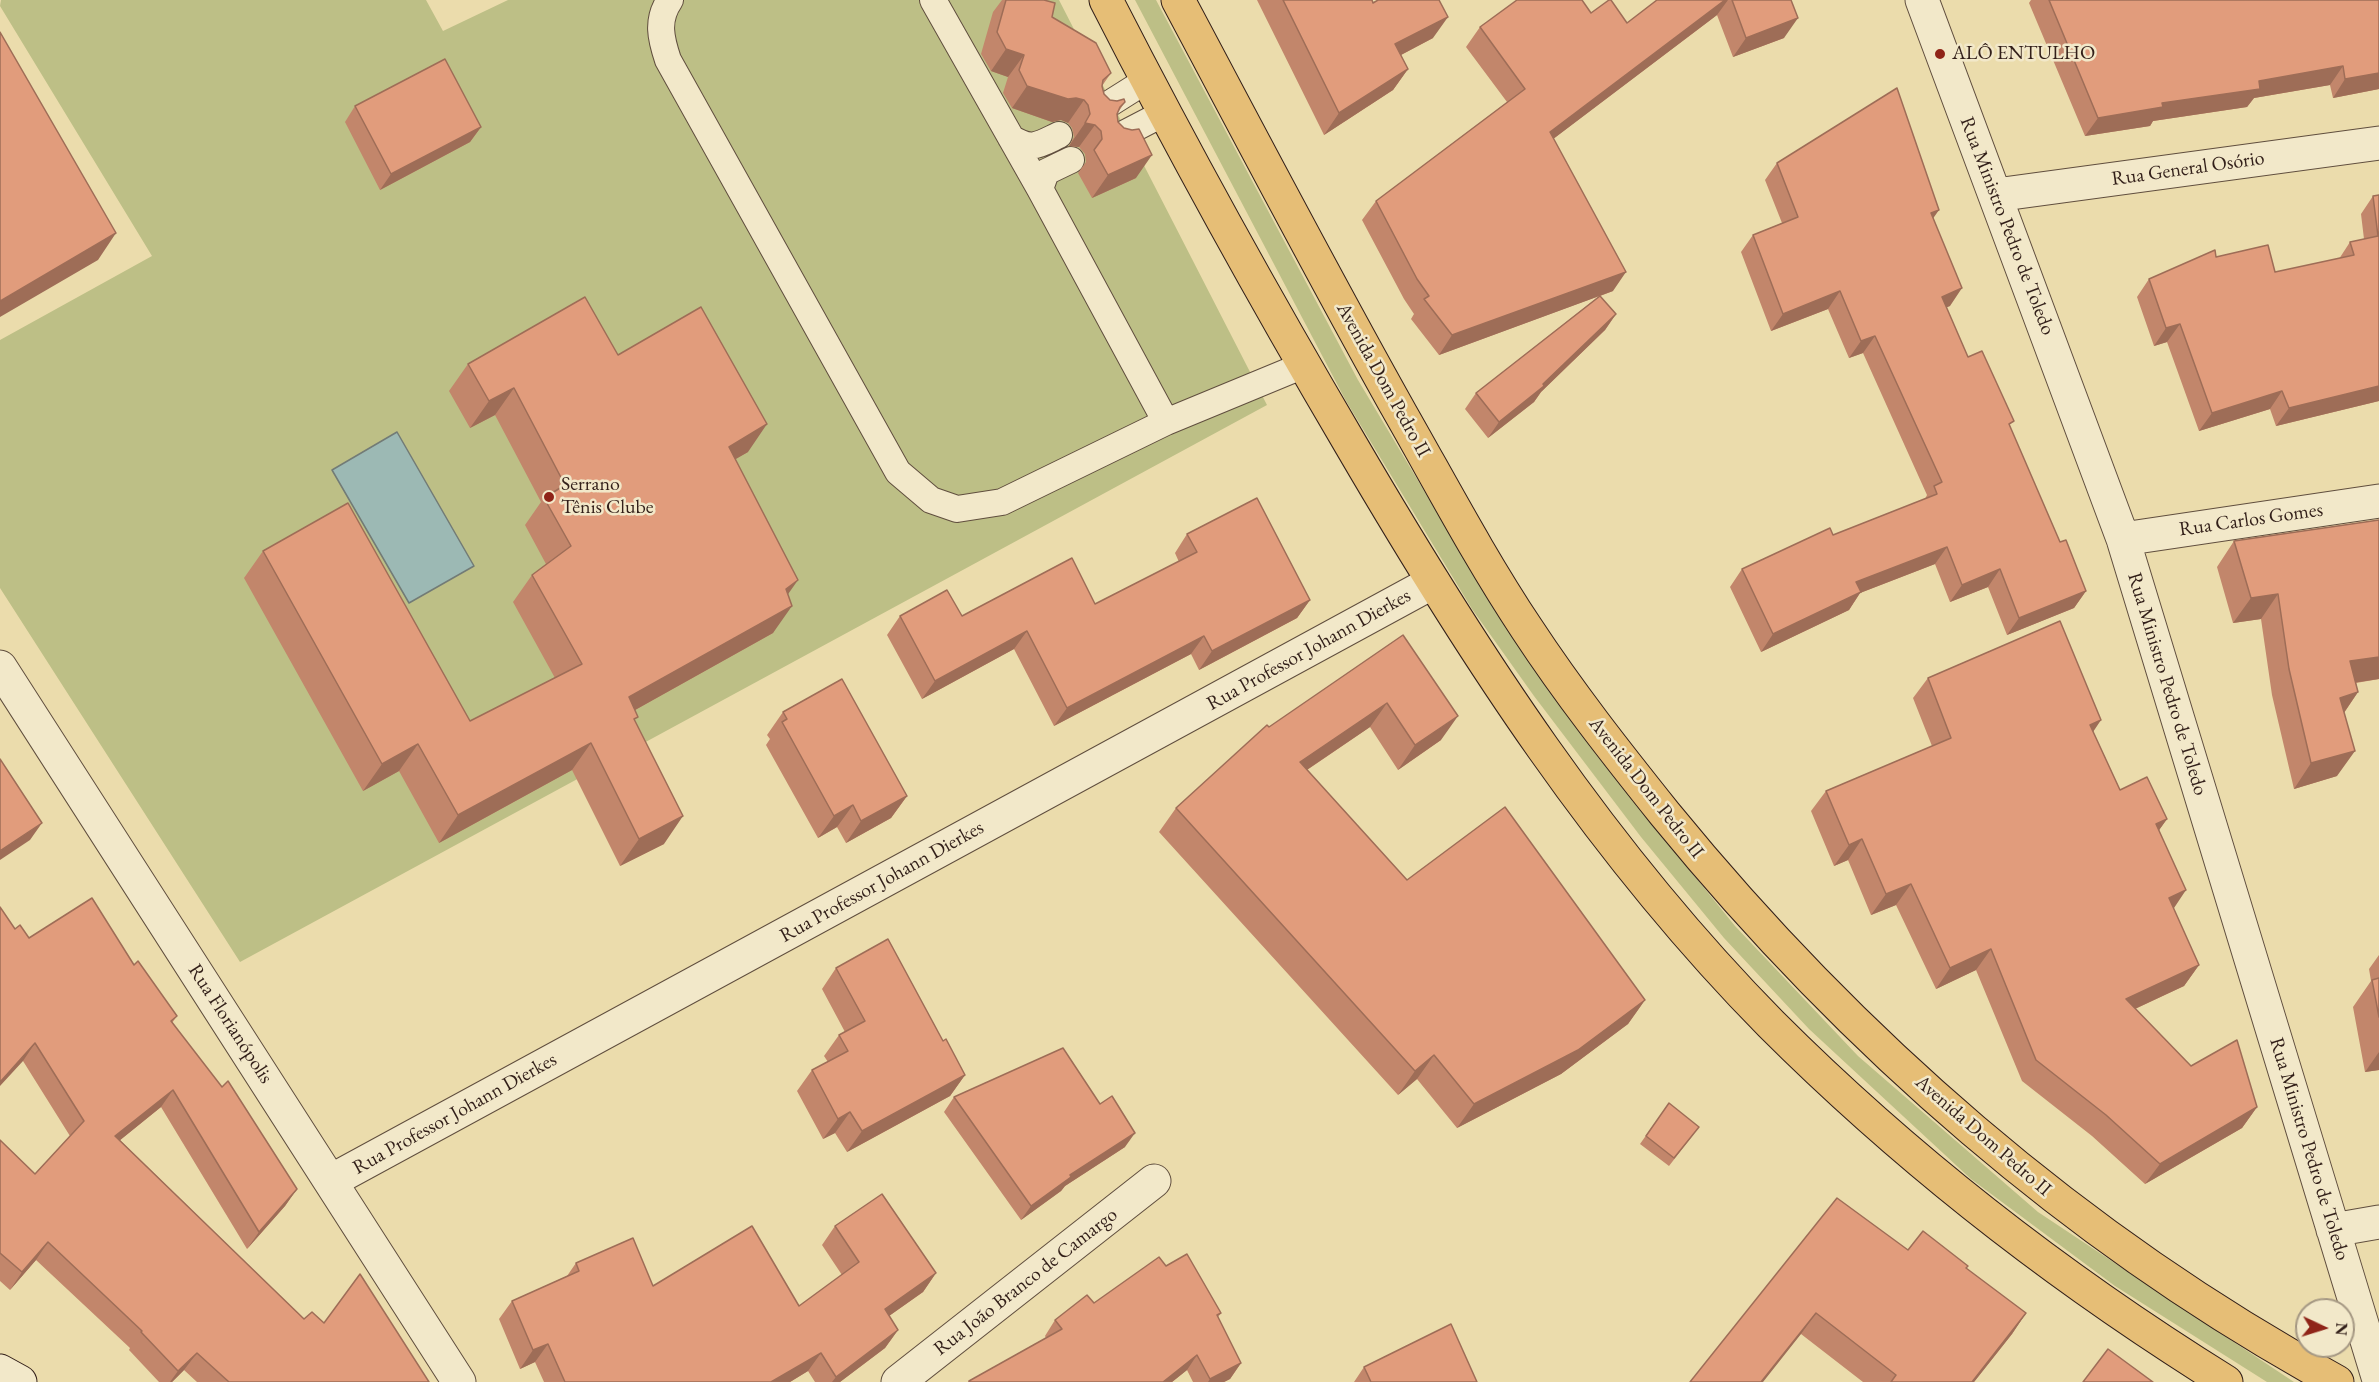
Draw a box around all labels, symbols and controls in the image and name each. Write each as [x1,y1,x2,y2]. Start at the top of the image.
place label: ALÔ ENTULHO [1952,42,2095,66]
marker: ALÔ ENTULHO [1933,47,1947,61]
street label: Rua Ministro Pedro de Toledo [1954,113,2060,339]
street label: Rua General Osório [2110,146,2266,192]
street label: Avenida Dom Pedro II [1331,299,1435,461]
place label: Serrano Tênis Clube [561,473,654,520]
marker: Serrano Tênis Clube [542,490,556,504]
street label: Rua Carlos Gomes [2177,498,2325,542]
street label: Rua Ministro Pedro de Toledo [2122,570,2212,798]
street label: Rua Professor Johann Dierkes [1203,584,1415,716]
street label: Avenida Dom Pedro II [1583,713,1709,863]
street label: Rua Professor Johann Dierkes [776,816,988,948]
street label: Rua Florianópolis [182,960,278,1088]
street label: Rua Ministro Pedro de Toledo [2264,1035,2354,1263]
street label: Rua Professor Johann Dierkes [349,1048,561,1180]
street label: Avenida Dom Pedro II [1910,1070,2056,1202]
street label: Rua João Branco de Camargo [929,1203,1123,1361]
north arrow [2295,1298,2355,1358]
text: N [2331,1322,2352,1336]

